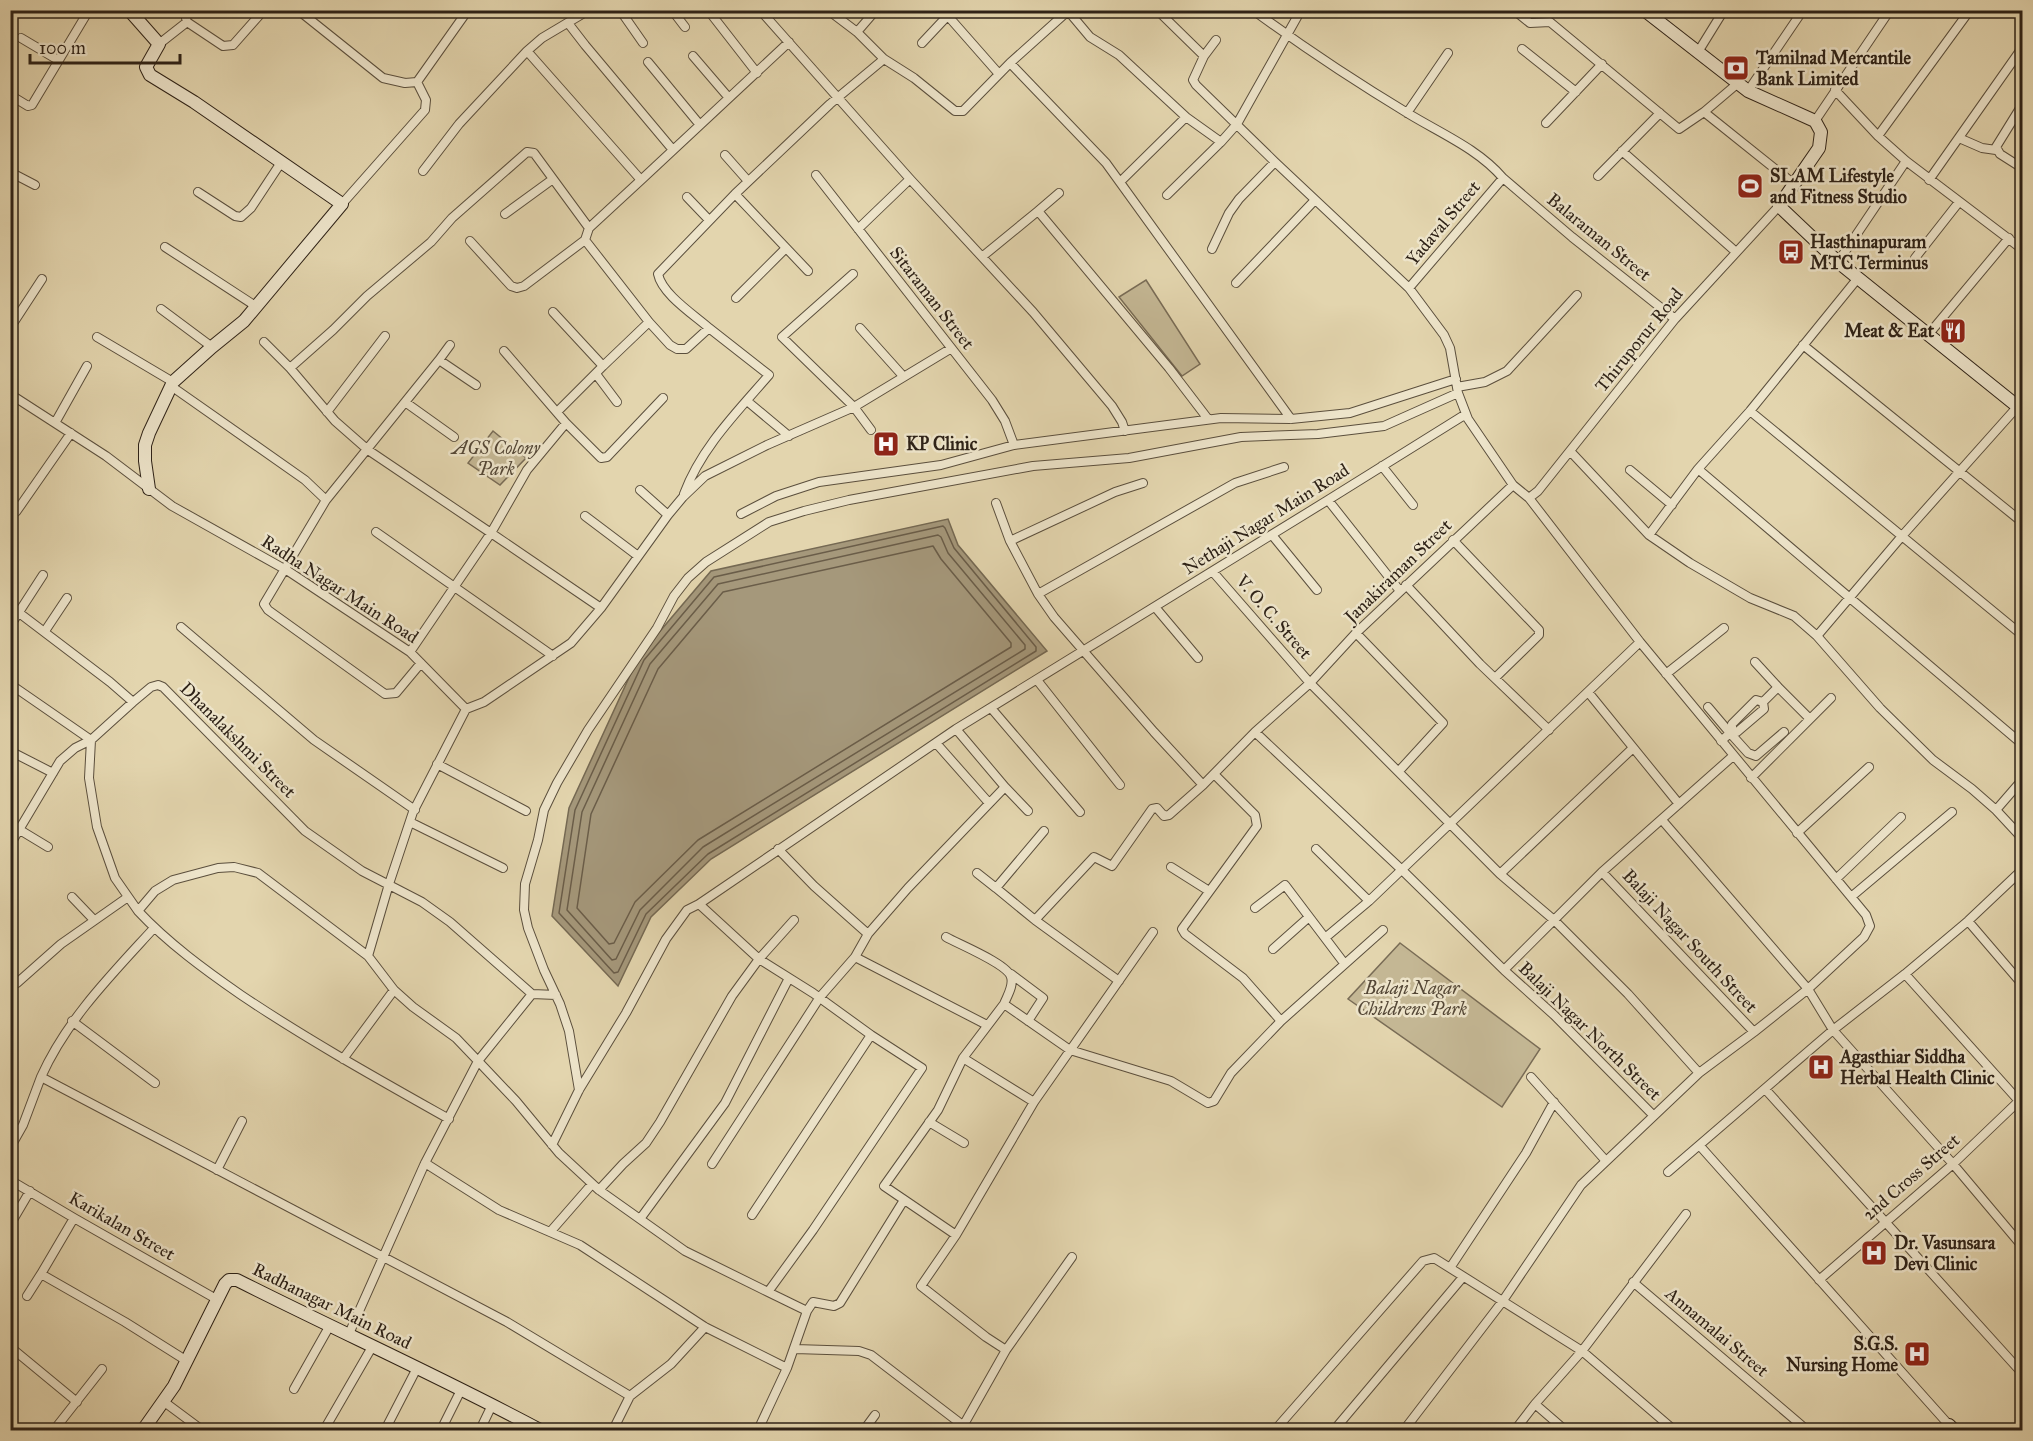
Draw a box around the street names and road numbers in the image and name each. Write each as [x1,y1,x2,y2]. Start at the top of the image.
street label: Yadaval Street [1401,176,1485,270]
street label: Balaraman Street [1543,188,1656,286]
street label: Sitaraman Street [885,242,979,354]
street label: Thiruporur Road [1590,284,1688,396]
street label: Nethaji Nagar Main Road [1179,459,1354,580]
street label: Janakiraman Street [1338,514,1457,630]
street label: Radha Nagar Main Road [257,530,423,649]
street label: V. O. C. Street [1231,570,1317,664]
street label: Dhanalakshmi Street [175,677,301,803]
street label: Balaji Nagar South Street [1617,865,1763,1019]
street label: Balaji Nagar North Street [1513,957,1666,1106]
street label: 2nd Cross Street [1858,1128,1964,1225]
street label: Karikalan Street [65,1187,179,1266]
street label: Radhanagar Main Road [249,1258,415,1355]
street label: Annamalai Street [1660,1282,1774,1382]

